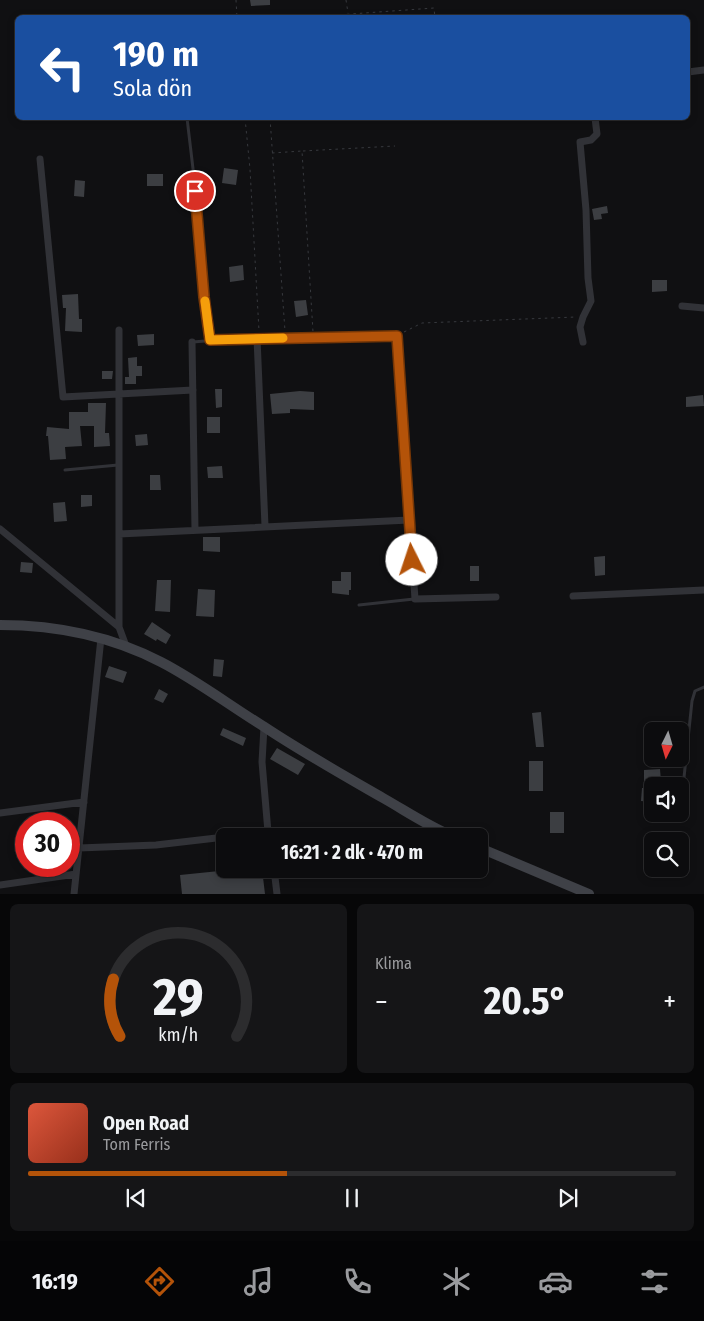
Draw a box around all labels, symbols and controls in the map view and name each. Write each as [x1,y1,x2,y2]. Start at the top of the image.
text: 190 m [113,33,199,75]
icon: left [30,35,95,100]
text: Sola dön [113,75,192,102]
pin [174,170,216,212]
icon: arrive [181,177,209,205]
position arrow [385,533,437,585]
north arrow [644,722,689,768]
map controls [644,722,689,877]
button: sound [644,777,689,822]
speed limit sign: 30 [15,812,80,877]
button: search [644,832,689,877]
text: 16:21 · 2 dk · 470 m [281,841,423,864]
text: Klima [375,954,412,973]
text: 29 [152,966,204,1029]
text: 20.5° [484,978,567,1024]
text: − [375,985,388,1018]
text: + [663,985,676,1018]
text: km/h [159,1024,198,1046]
text: Open Road [103,1112,189,1135]
text: Tom Ferris [103,1135,170,1154]
icon: previous [122,1184,150,1212]
icon: pause [338,1184,366,1212]
icon: next [554,1184,582,1212]
icon: directions [142,1264,177,1299]
icon: music [241,1264,276,1299]
icon: phone [340,1264,375,1299]
icon: climate [439,1264,474,1299]
icon: car [538,1264,573,1299]
icon: filters [637,1264,672,1299]
text: 16:19 [32,1268,78,1295]

